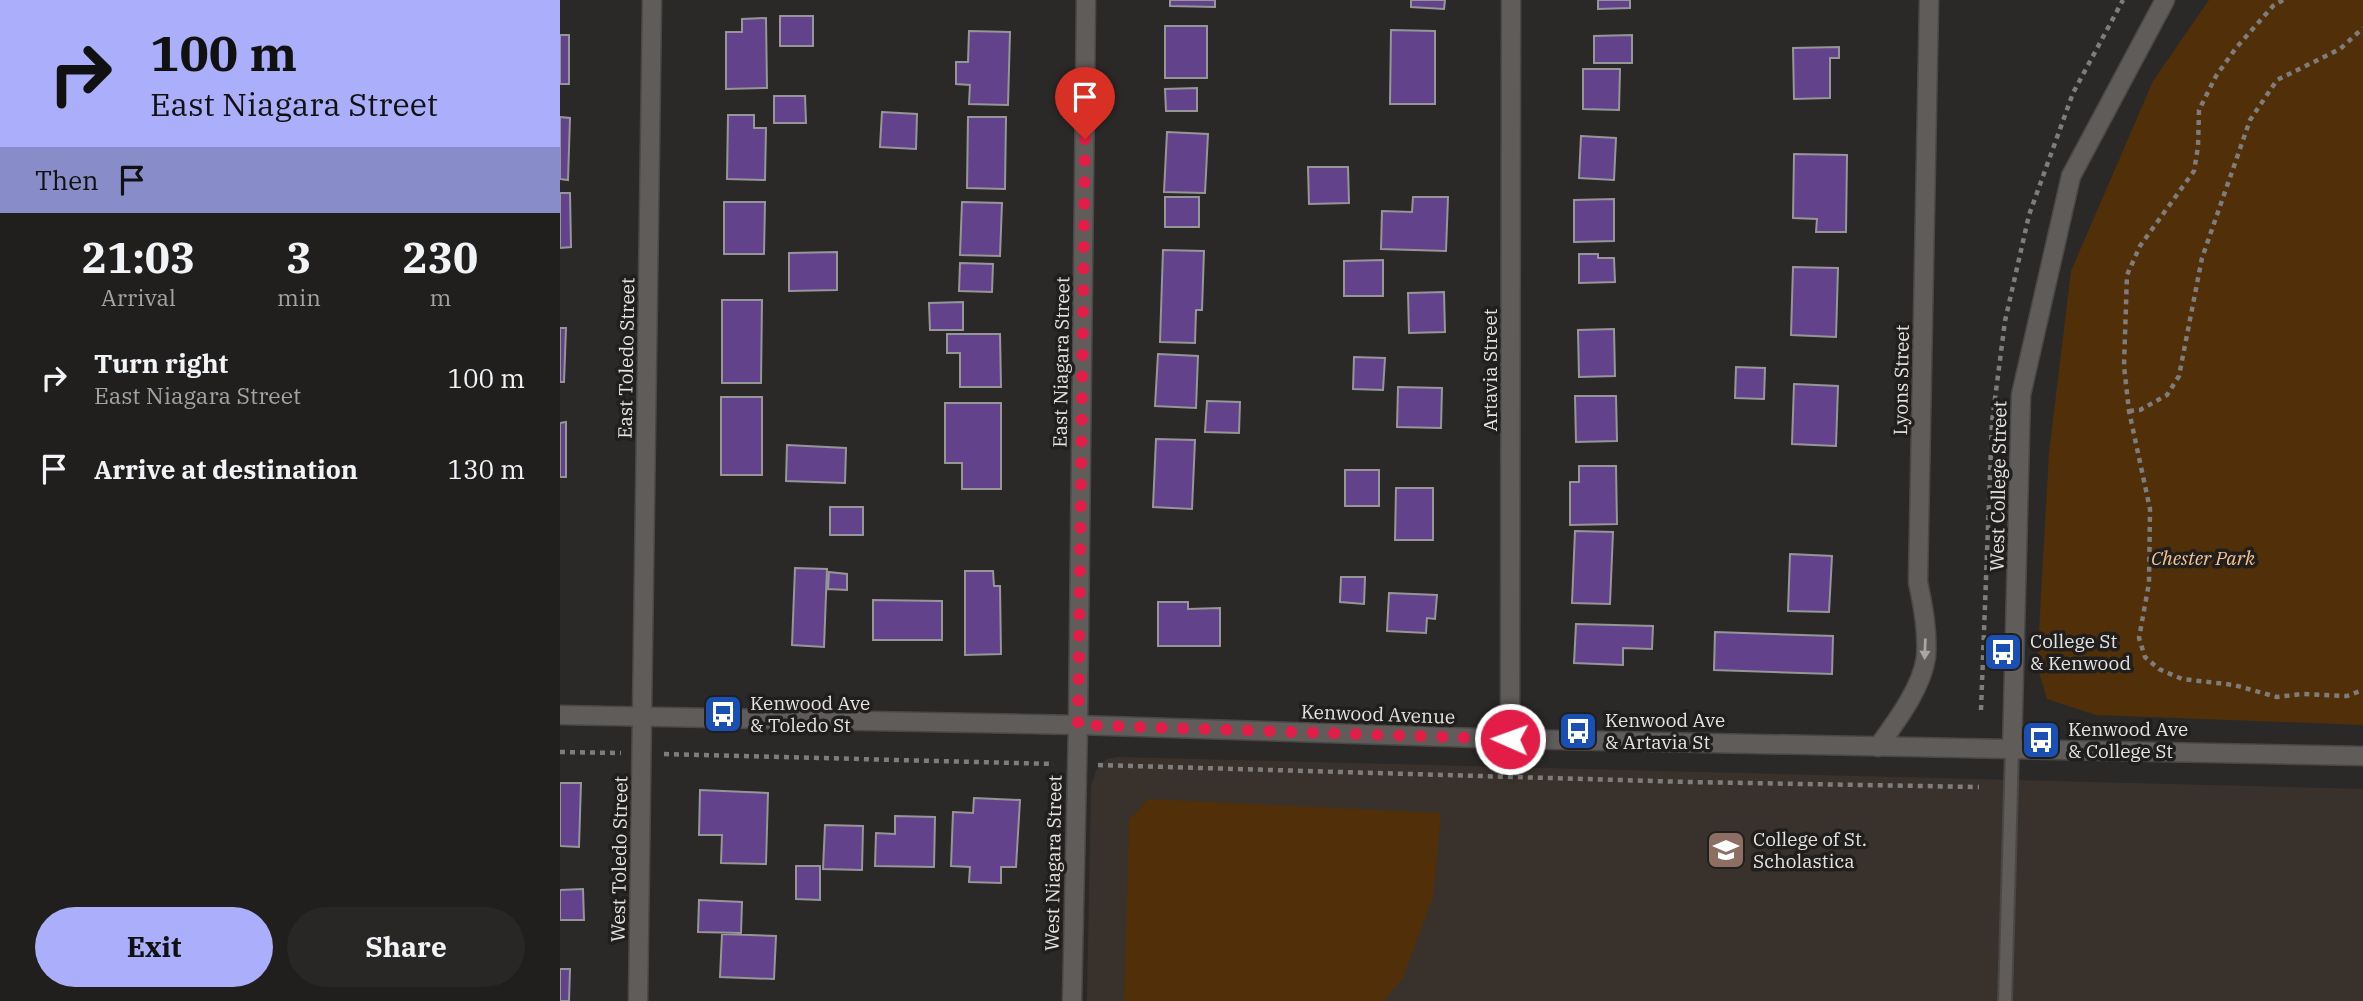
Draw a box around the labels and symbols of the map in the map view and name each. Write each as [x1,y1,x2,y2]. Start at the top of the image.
pin [1055,67,1115,139]
street label: East Niagara Street [1048,276,1074,448]
street label: East Toledo Street [613,277,639,439]
street label: Artavia Street [1478,308,1502,431]
street label: Lyons Street [1888,324,1914,435]
street label: West College Street [1985,400,2011,572]
park label: Chester Park [2151,546,2256,570]
place label: College St & Kenwood [2030,629,2131,675]
bus stop icon: College St & Kenwood [1982,631,2024,673]
one-way arrow [1919,638,1931,660]
place label: Kenwood Ave & Toledo St [750,691,870,737]
bus stop icon: Kenwood Ave & Toledo St [702,693,744,735]
street label: Kenwood Avenue [1300,699,1456,729]
position arrow [1473,702,1547,776]
place label: Kenwood Ave & Artavia St [1605,708,1725,754]
bus stop icon: Kenwood Ave & Artavia St [1557,710,1599,752]
place label: Kenwood Ave & College St [2068,717,2188,763]
bus stop icon: Kenwood Ave & College St [2020,719,2062,761]
street label: West Niagara Street [1039,774,1067,951]
street label: West Toledo Street [606,775,632,942]
place label: College of St. Scholastica [1753,827,1867,873]
school or university icon: College of St. Scholastica [1705,829,1747,871]

